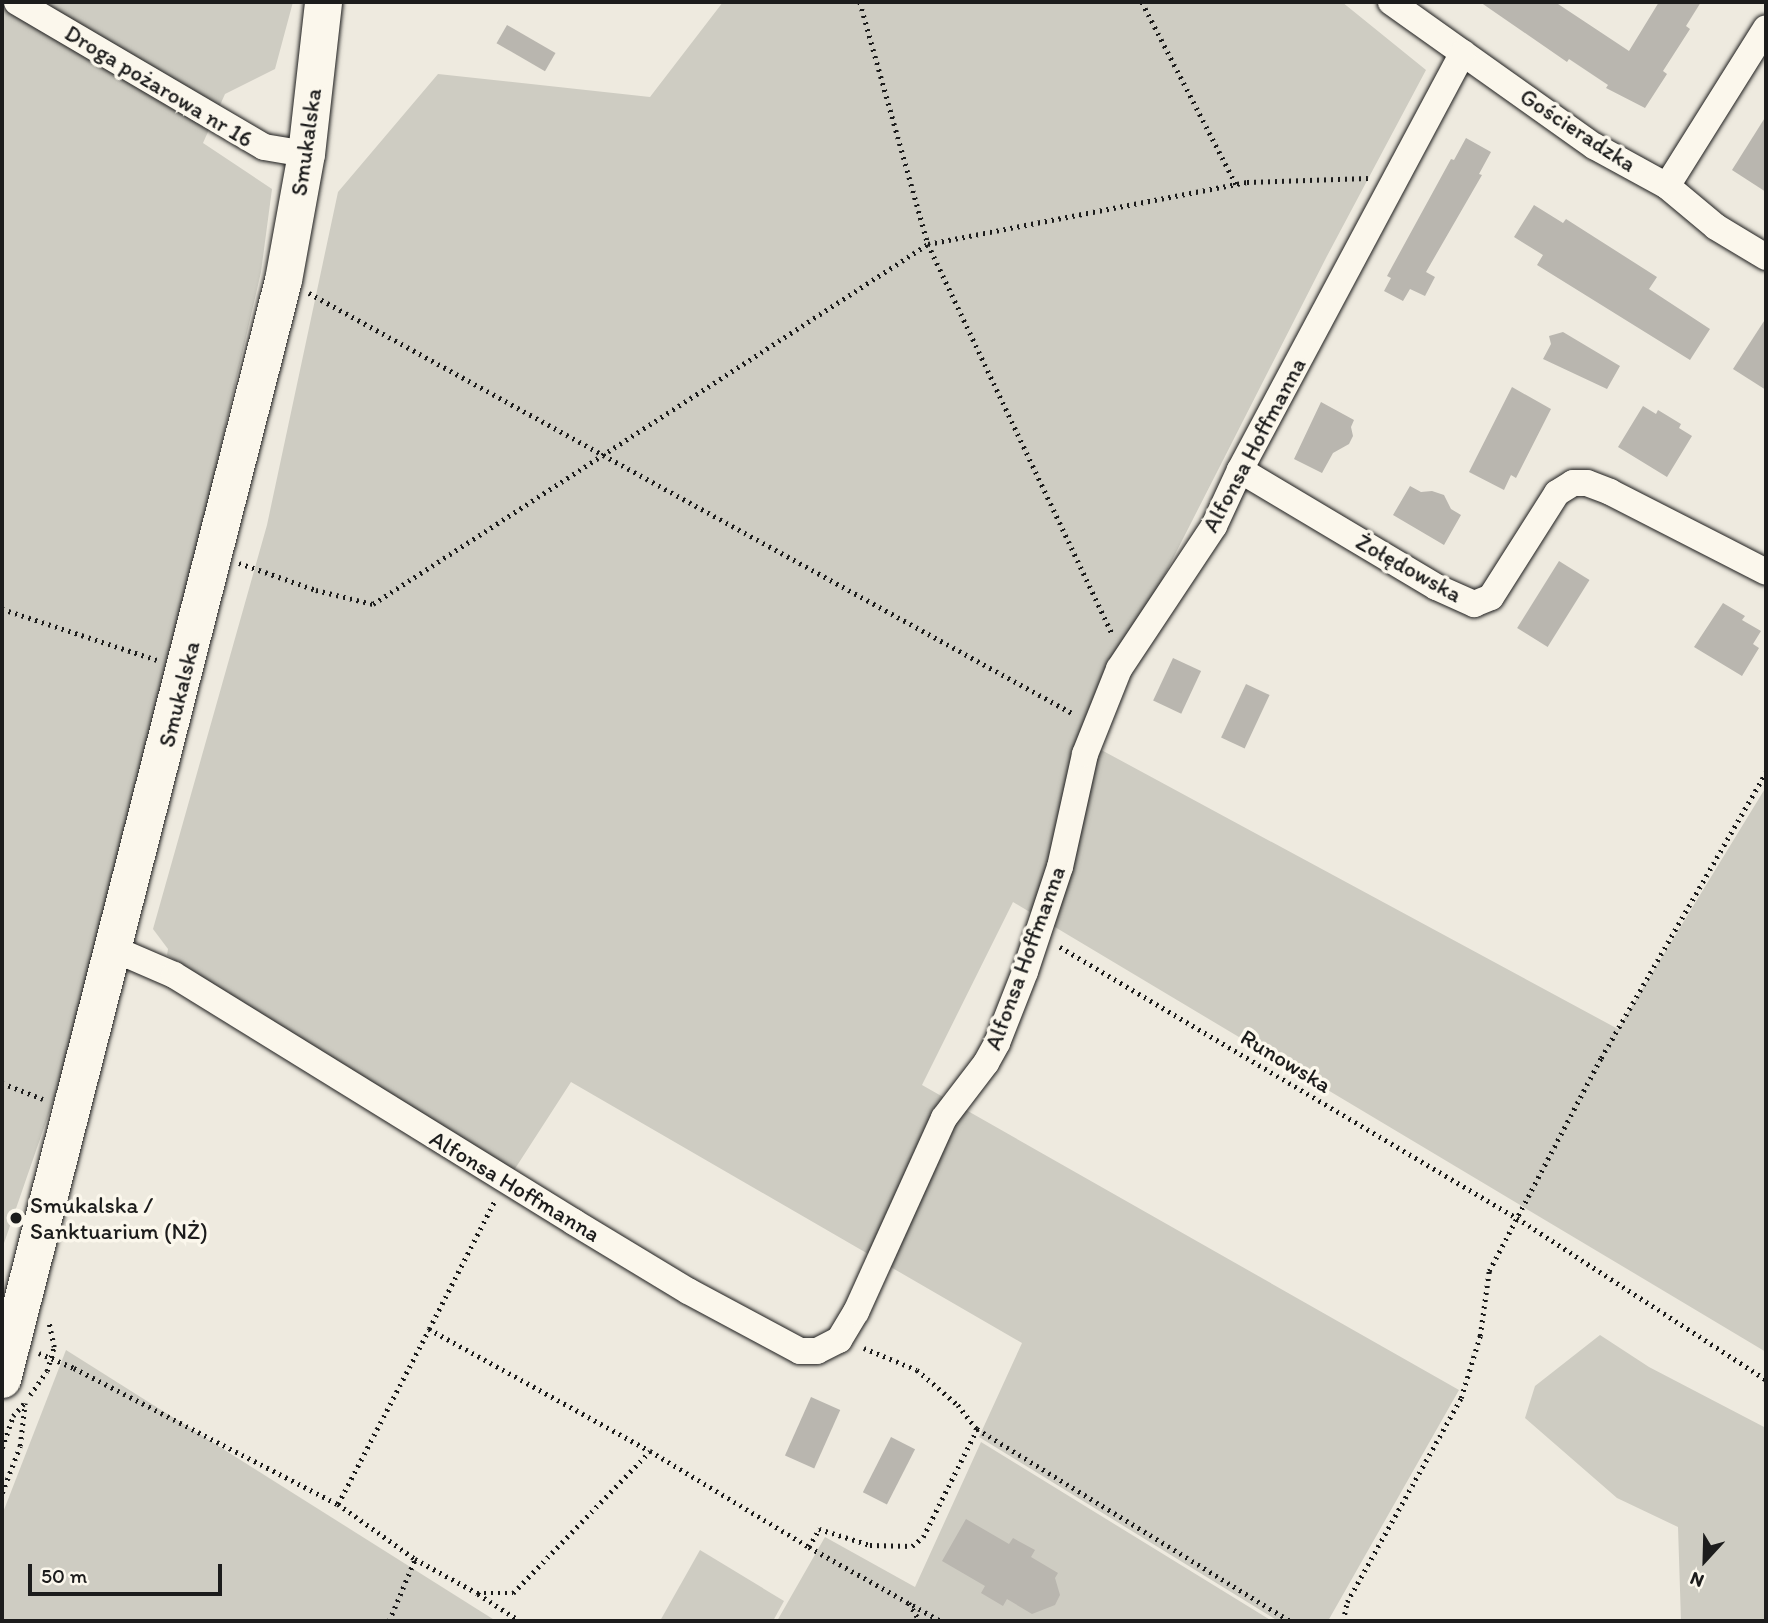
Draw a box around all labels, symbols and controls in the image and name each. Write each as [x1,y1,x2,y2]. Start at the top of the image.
street label: Droga pożarowa nr 16 [61,19,257,153]
street label: Gościeradzka [1515,82,1641,178]
street label: Smukalska [285,86,327,198]
street label: Alfonsa Hoffmanna [1196,353,1312,537]
street label: Żołędowska [1351,528,1467,608]
street label: Smukalska [152,638,206,750]
street label: Alfonsa Hoffmanna [979,862,1071,1054]
street label: Runowska [1236,1023,1336,1099]
street label: Alfonsa Hoffmanna [425,1124,605,1248]
place label: Smukalska / Sanktuarium (NŻ) [30,1191,208,1245]
marker: Smukalska / Sanktuarium (NŻ) [8,1210,24,1226]
north arrow [1670,1525,1740,1595]
scale bar [32,1550,226,1594]
text: 50 m [41,1563,87,1588]
text: N [1687,1567,1707,1593]

